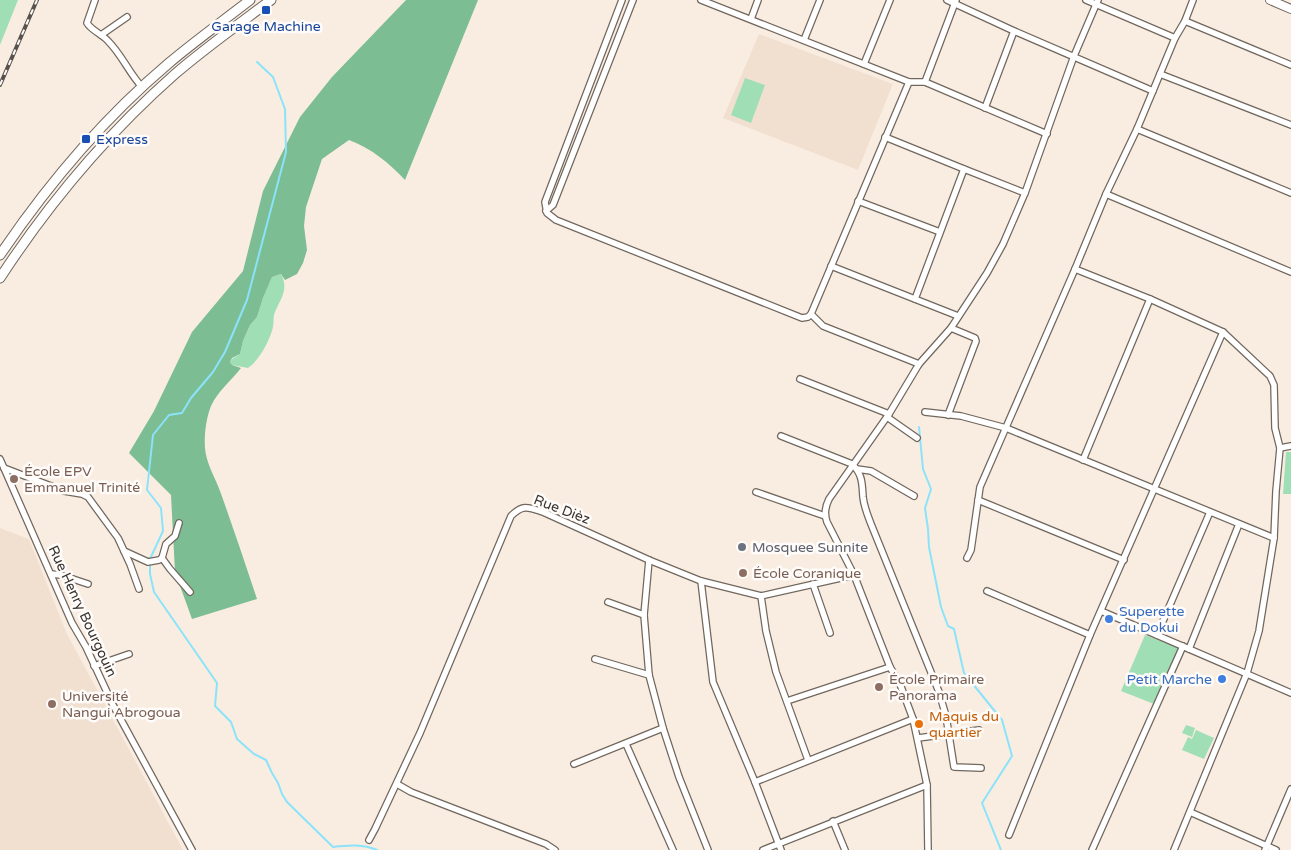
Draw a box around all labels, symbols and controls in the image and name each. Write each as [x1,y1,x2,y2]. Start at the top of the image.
marker: Garage Machine [260,4,272,16]
place label: Garage Machine [211,18,321,35]
place label: Express [96,131,148,148]
marker: Express [80,133,92,145]
place label: École EPV Emmanuel Trinité [24,463,140,496]
marker: École EPV Emmanuel Trinité [8,473,20,485]
street label: Rue Dièz [531,491,592,528]
place label: Mosquee Sunnite [752,539,868,556]
marker: Mosquee Sunnite [736,541,748,553]
street label: Rue Henry Bourgouin [45,543,120,680]
place label: École Coranique [753,565,861,582]
marker: École Coranique [737,567,749,579]
place label: Superette du Dokui [1119,603,1184,636]
marker: Superette du Dokui [1103,613,1115,625]
place label: École Primaire Panorama [889,671,984,704]
place label: Petit Marche [1127,671,1212,688]
marker: Petit Marche [1216,673,1228,685]
marker: École Primaire Panorama [873,681,885,693]
place label: Université Nangui Abrogoua [62,688,181,721]
marker: Université Nangui Abrogoua [46,698,58,710]
place label: Maquis du quartier [929,708,999,741]
marker: Maquis du quartier [913,718,925,730]

